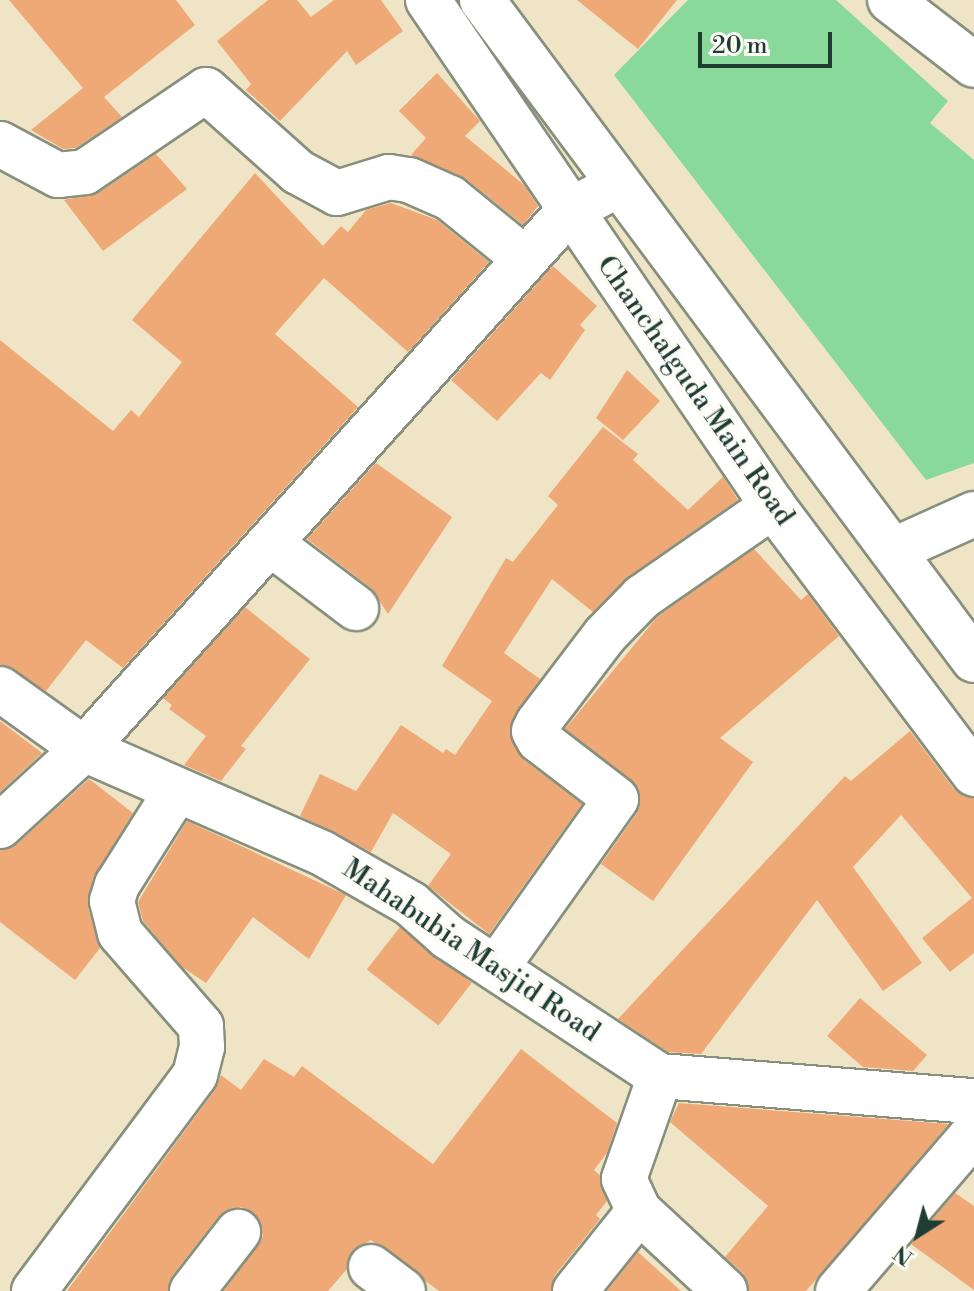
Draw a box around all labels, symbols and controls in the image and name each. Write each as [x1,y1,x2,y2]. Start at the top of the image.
scale bar [702,16,836,66]
text: 20 m [712,31,768,61]
street label: Chanchalguda Main Road [589,250,801,532]
street label: Mahabubia Masjid Road [336,852,606,1050]
north arrow [878,1195,958,1275]
text: N [889,1239,919,1271]

